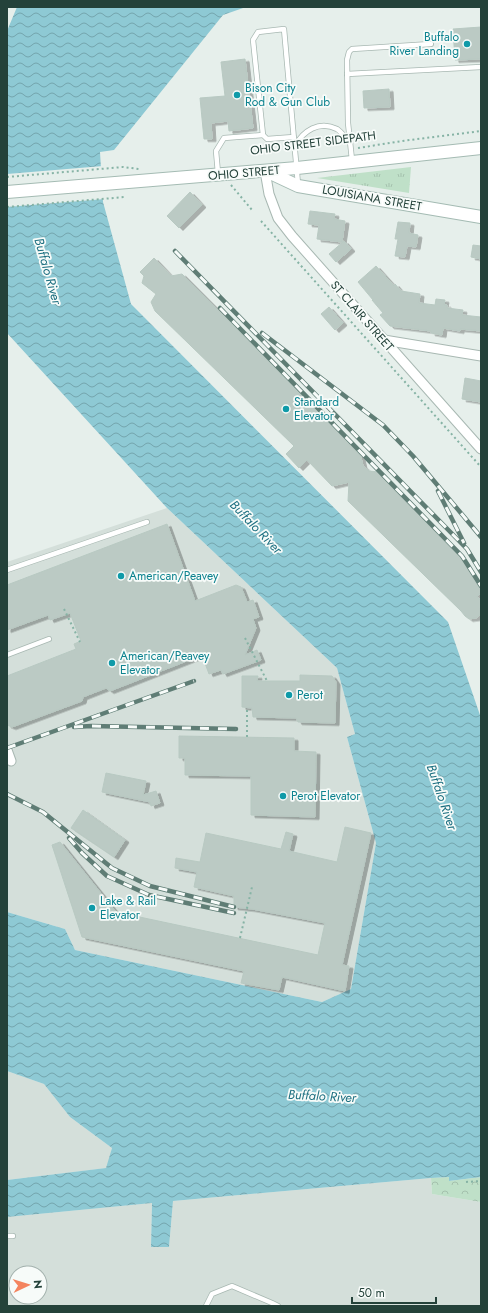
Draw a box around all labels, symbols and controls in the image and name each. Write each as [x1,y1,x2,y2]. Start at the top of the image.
place label: Buffalo River Landing [390,28,459,60]
marker: Buffalo River Landing [462,39,472,49]
place label: Bison City Rod & Gun Club [245,79,330,111]
marker: Bison City Rod & Gun Club [232,90,242,100]
street label: OHIO STREET SIDEPATH [249,126,377,160]
street label: OHIO STREET [207,161,281,185]
street label: LOUISIANA STREET [321,180,424,216]
water label: Buffalo River [29,236,67,307]
street label: ST CLAIR STREET [326,277,398,356]
place label: Standard Elevator [294,393,339,425]
marker: Standard Elevator [281,404,291,414]
water label: Buffalo River [225,496,287,559]
place label: American/Peavey [129,567,219,585]
marker: American/Peavey [116,571,126,581]
place label: American/Peavey Elevator [120,647,210,679]
marker: American/Peavey Elevator [107,658,117,668]
place label: Perot [297,686,323,704]
marker: Perot [284,690,294,700]
water label: Buffalo River [422,762,462,833]
place label: Perot Elevator [291,787,361,805]
marker: Perot Elevator [278,791,288,801]
place label: Lake & Rail Elevator [100,892,156,924]
marker: Lake & Rail Elevator [87,903,97,913]
water label: Buffalo River [287,1085,357,1107]
north arrow [8,1265,48,1305]
text: N [30,1279,46,1289]
scale bar [352,1279,436,1305]
text: 50 m [358,1284,385,1302]

